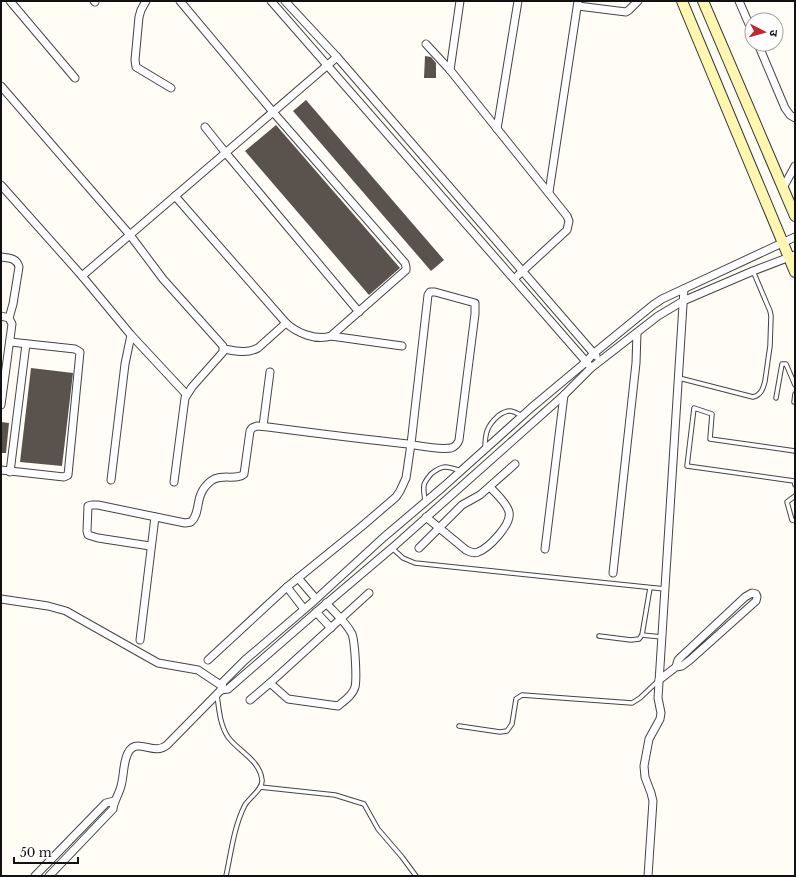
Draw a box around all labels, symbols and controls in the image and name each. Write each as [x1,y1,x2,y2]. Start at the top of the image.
north arrow [744,12,784,52]
text: उ [767,29,781,38]
scale bar [14,839,78,865]
text: 50 m [20,845,52,860]

